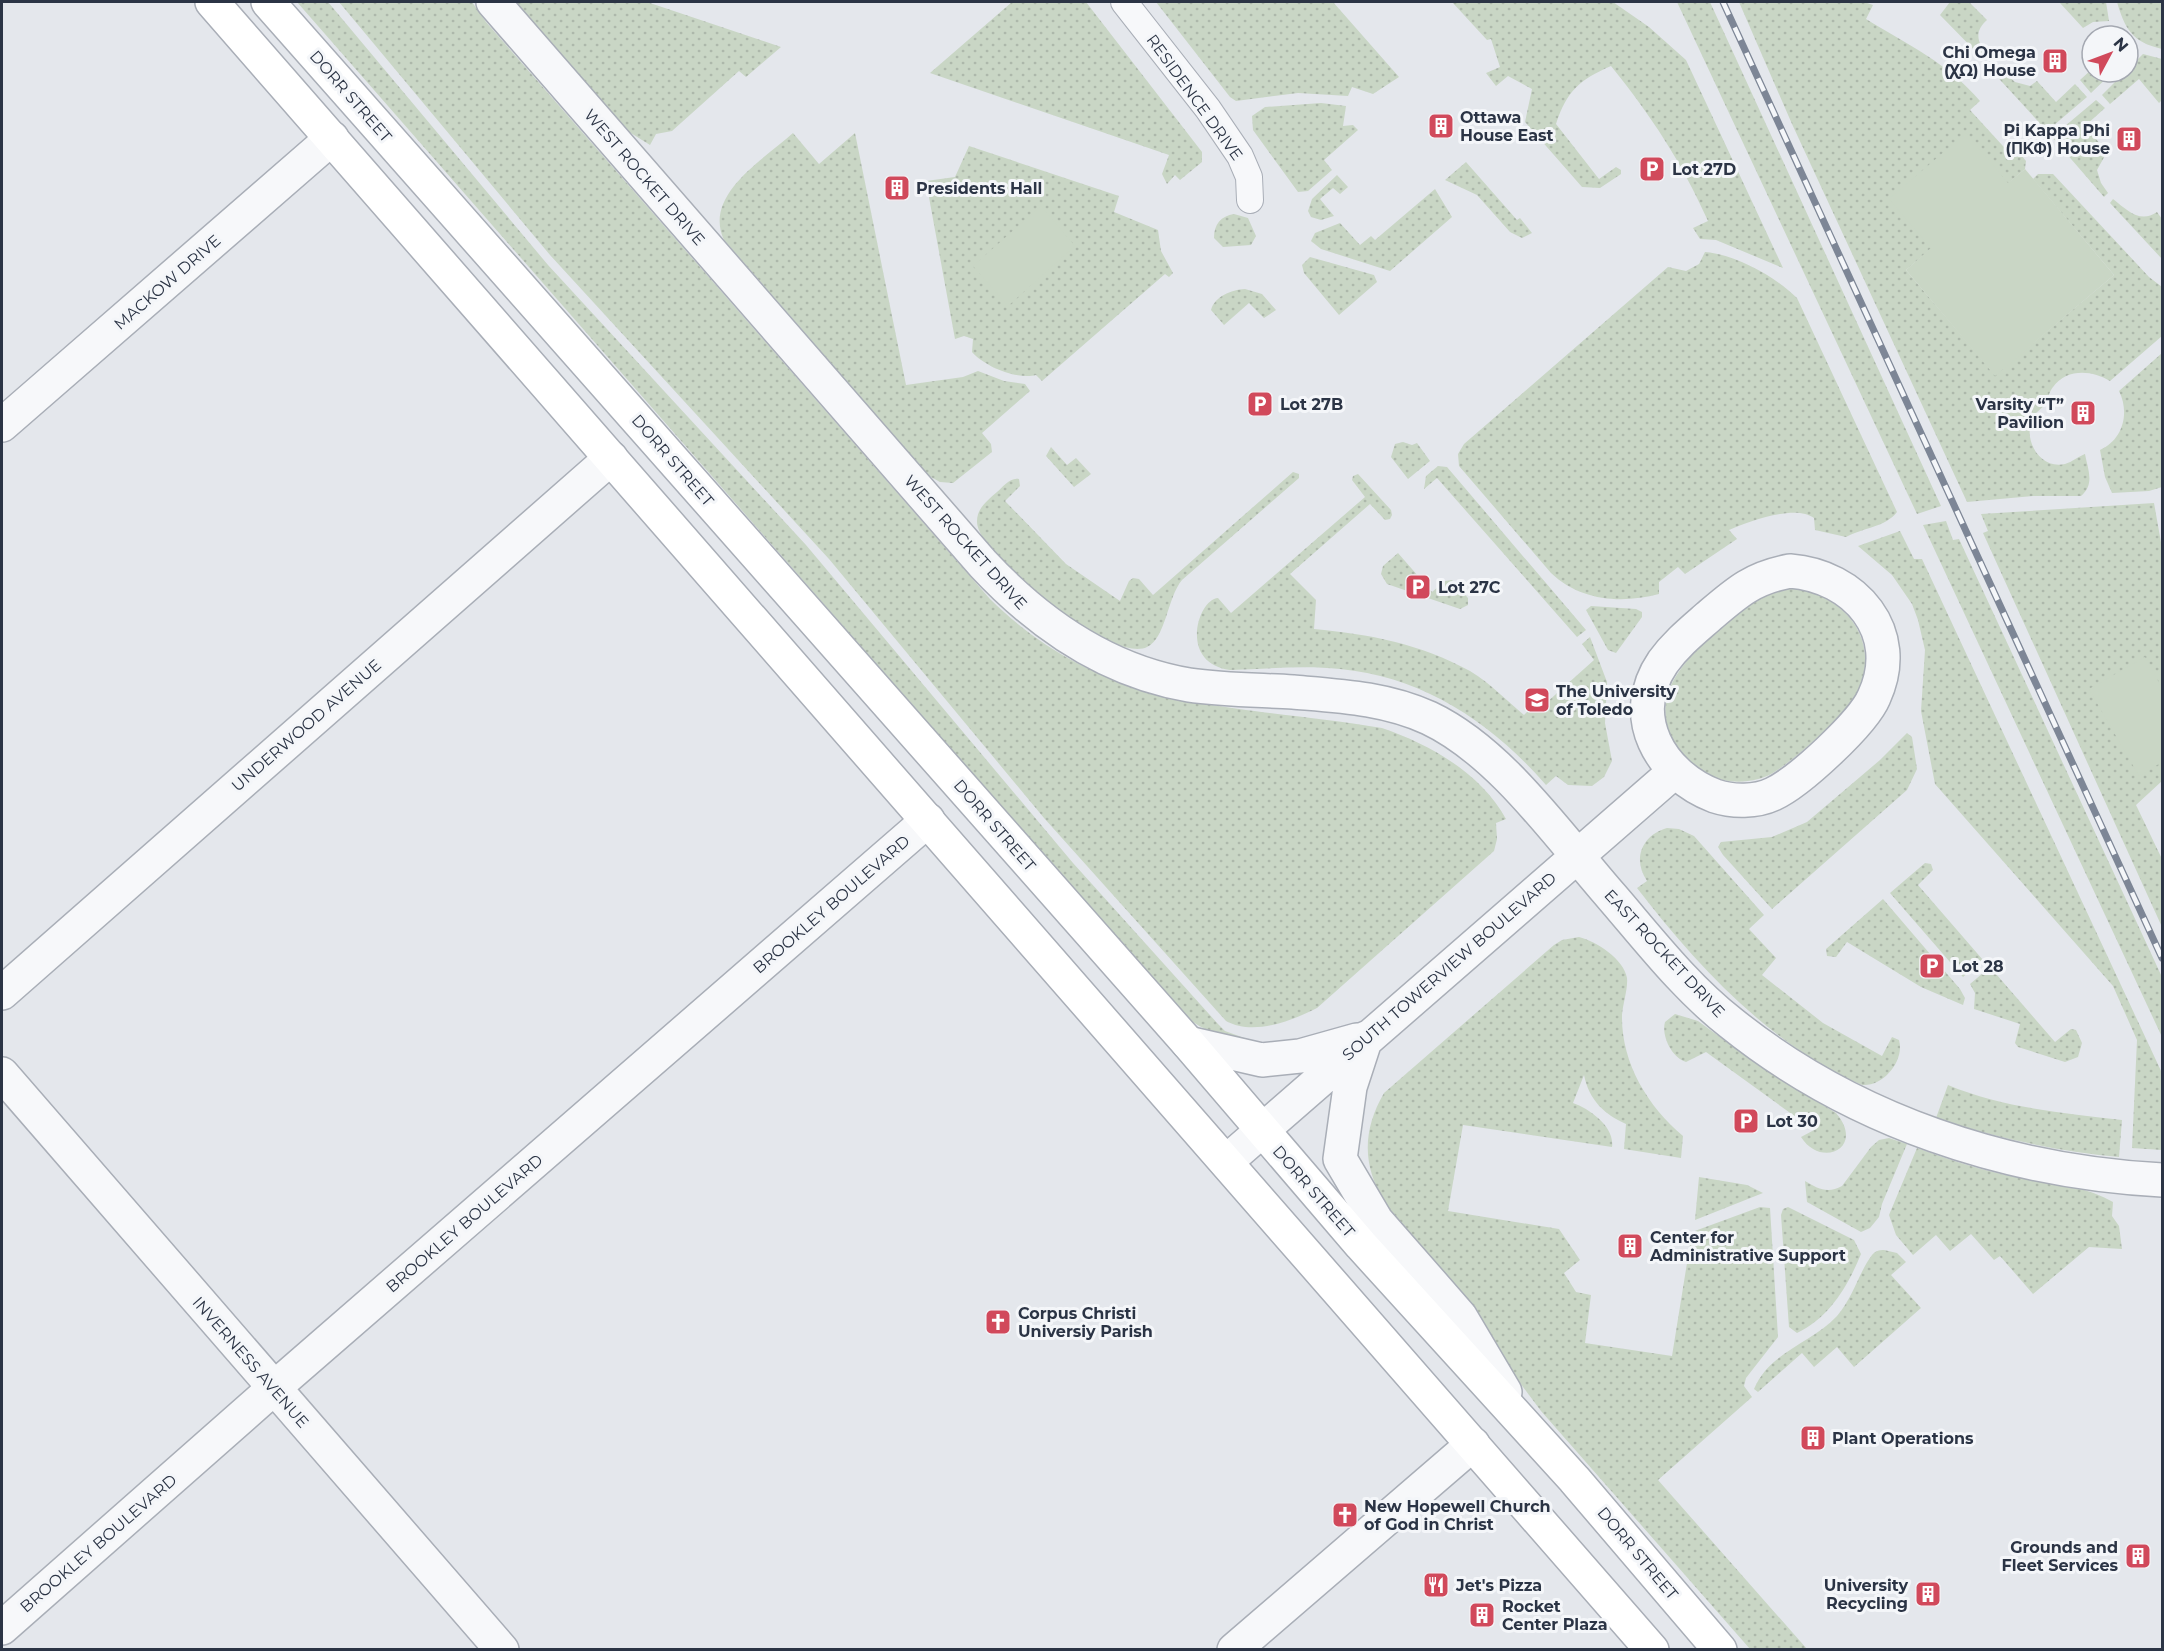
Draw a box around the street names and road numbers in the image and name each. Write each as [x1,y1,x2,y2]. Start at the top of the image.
street label: RESIDENCE DRIVE [1142,31,1247,164]
street label: DORR STREET [306,47,396,147]
street label: WEST ROCKET DRIVE [580,105,709,249]
street label: MACKOW DRIVE [110,231,224,334]
street label: DORR STREET [628,411,718,511]
street label: WEST ROCKET DRIVE [900,471,1031,613]
street label: UNDERWOOD AVENUE [228,655,385,795]
street label: DORR STREET [950,776,1040,876]
street label: BROOKLEY BOULEVARD [749,831,913,978]
street label: SOUTH TOWERVIEW BOULEVARD [1338,868,1560,1064]
street label: EAST ROCKET DRIVE [1600,885,1729,1021]
street label: DORR STREET [1269,1142,1359,1242]
street label: BROOKLEY BOULEVARD [382,1150,546,1297]
street label: INVERNESS AVENUE [189,1293,313,1432]
street label: BROOKLEY BOULEVARD [16,1470,180,1617]
street label: DORR STREET [1593,1503,1682,1604]

